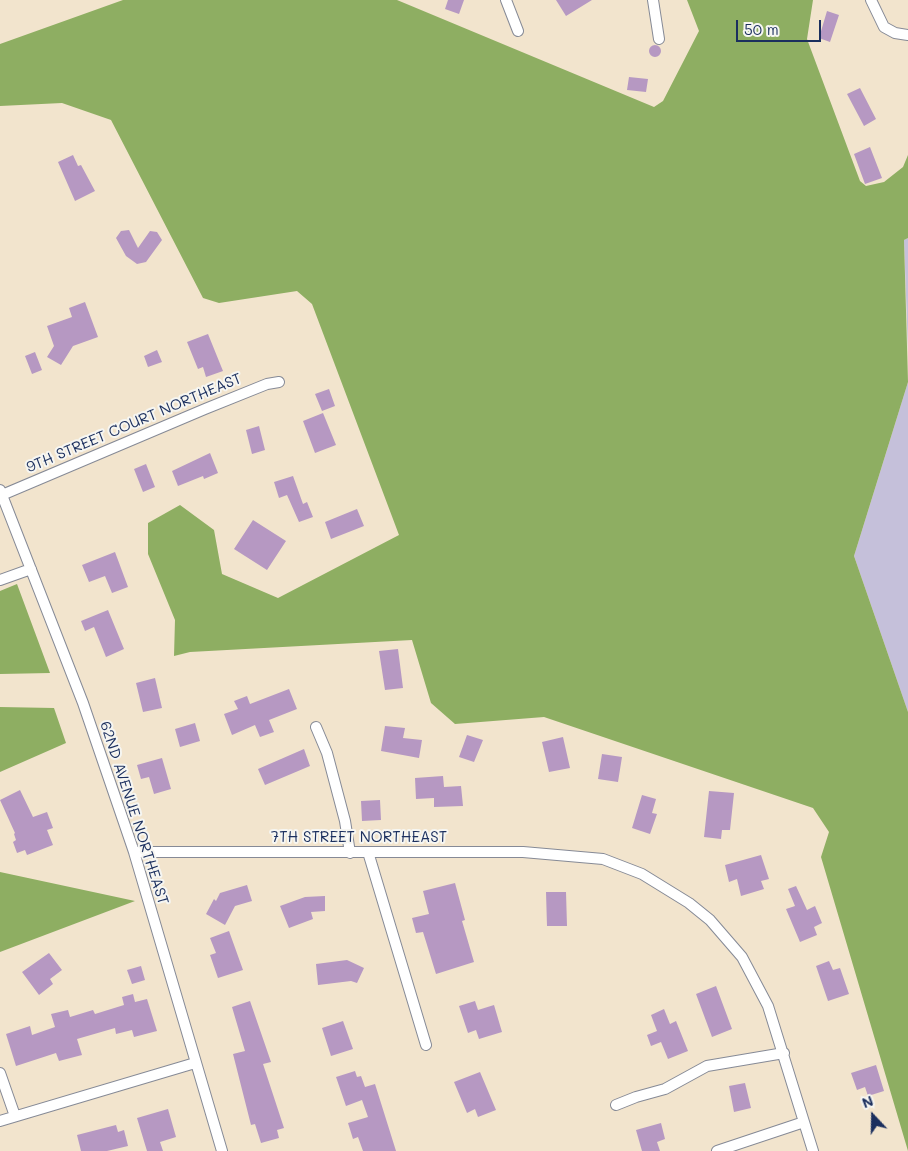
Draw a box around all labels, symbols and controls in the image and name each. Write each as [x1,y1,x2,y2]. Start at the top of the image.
scale bar [738,10,823,42]
text: 50 m [744,19,779,39]
street label: 9TH STREET COURT NORTHEAST [24,369,244,477]
street label: 62ND AVENUE NORTHEAST [96,719,172,907]
street label: 7TH STREET NORTHEAST [271,828,447,846]
north arrow [848,1091,898,1141]
text: N [859,1091,876,1112]

